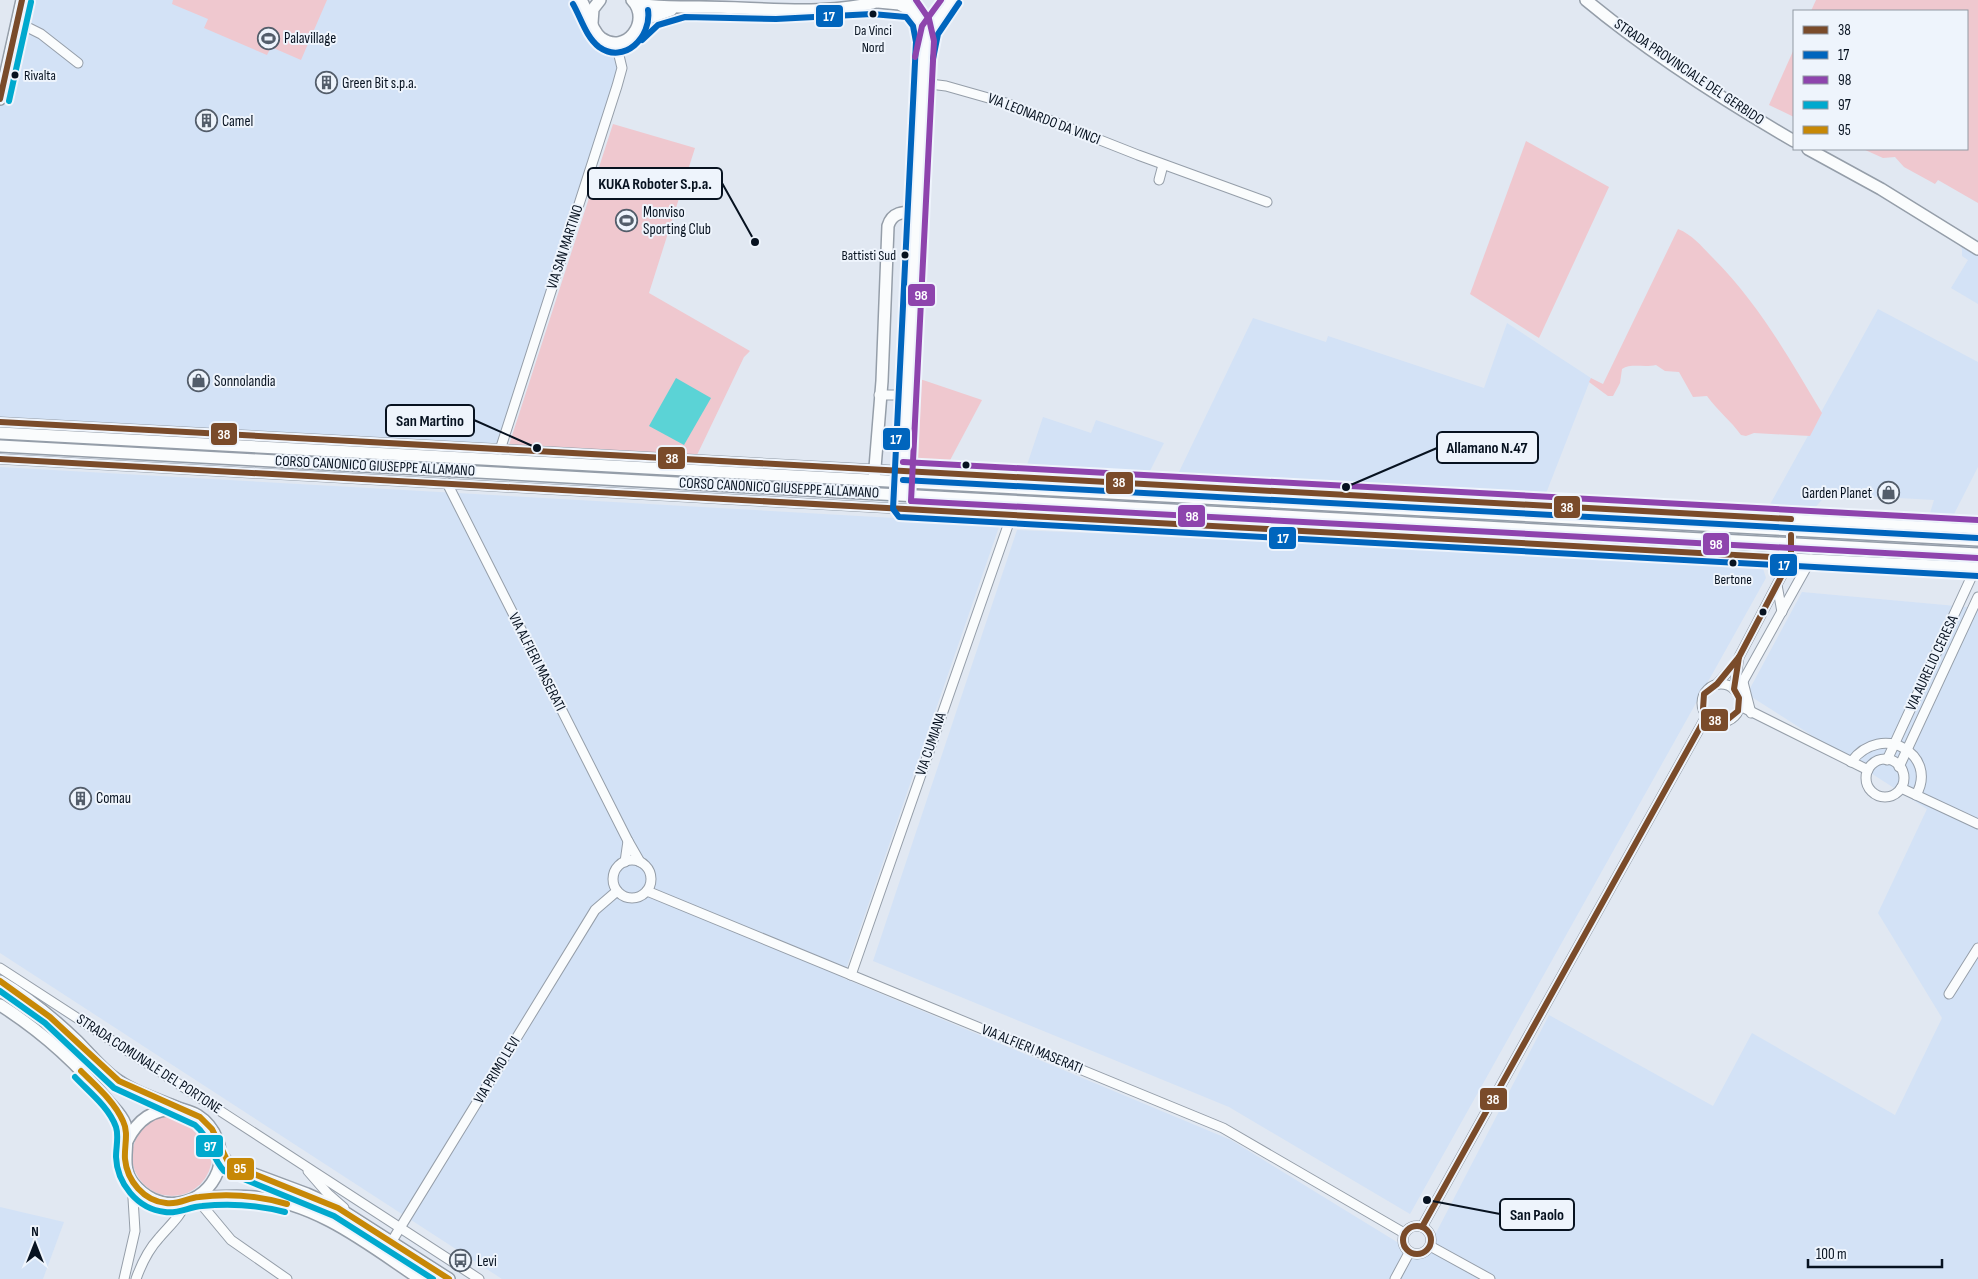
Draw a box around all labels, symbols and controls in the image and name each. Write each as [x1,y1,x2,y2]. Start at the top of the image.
line badge: 17 [815,4,844,28]
text: 17 [823,8,836,25]
marker: Da Vinci Nord [868,9,878,19]
legend [1793,10,1968,150]
street label: STRADA PROVINCIALE DEL GERBIDO [1610,15,1768,129]
text: 38 [1838,21,1851,40]
place label: Da Vinci Nord [854,22,892,56]
sports icon: Palavillage [256,26,280,50]
place label: Palavillage [284,29,336,48]
text: 17 [1838,46,1849,65]
place label: Rivalta [24,67,56,84]
marker: Rivalta [10,70,20,80]
building icon: Green Bit s.p.a. [314,71,338,95]
text: 98 [1838,71,1851,90]
place label: Green Bit s.p.a. [342,74,417,93]
street label: VIA LEONARDO DA VINCI [985,89,1103,149]
text: 97 [1838,96,1851,115]
building icon: Camel [194,109,218,133]
place label: Camel [222,112,253,131]
text: 95 [1838,121,1851,140]
callout: KUKA Roboter S.p.a. [588,168,722,199]
text: KUKA Roboter S.p.a. [598,175,712,194]
street label: VIA SAN MARTINO [542,202,588,292]
place label: Monviso Sporting Club [643,203,711,239]
sports icon: Monviso Sporting Club [615,209,639,233]
place label: Battisti Sud [841,247,896,264]
marker: Battisti Sud [900,250,910,260]
line badge: 98 [907,283,936,307]
text: 98 [914,287,928,304]
shop icon: Sonnolandia [186,369,210,393]
place label: Sonnolandia [214,372,276,391]
callout: San Martino [386,405,474,436]
text: San Martino [396,412,464,431]
line badge: 38 [210,422,238,446]
text: 38 [218,426,231,443]
line badge: 17 [882,427,911,451]
text: 17 [890,431,903,448]
callout: Allamano N.47 [1437,432,1538,463]
text: Allamano N.47 [1445,439,1528,458]
line badge: 38 [657,446,686,470]
text: 38 [666,450,679,467]
street label: CORSO CANONICO GIUSEPPE ALLAMANO [274,451,476,481]
unlabelled marker [961,460,971,470]
line badge: 38 [1105,471,1134,495]
street label: CORSO CANONICO GIUSEPPE ALLAMANO [678,473,880,503]
text: 38 [1113,474,1126,491]
shop icon: Garden Planet [1876,481,1900,505]
place label: Garden Planet [1802,484,1872,503]
line badge: 38 [1553,495,1581,519]
text: 38 [1561,499,1574,516]
line badge: 98 [1177,504,1206,528]
text: 98 [1185,508,1199,525]
line badge: 17 [1268,526,1297,550]
text: 17 [1277,530,1290,547]
line badge: 98 [1702,532,1730,556]
text: 98 [1709,536,1723,553]
line badge: 17 [1769,553,1798,577]
text: 17 [1778,557,1791,574]
marker: Bertone [1728,558,1738,568]
place label: Bertone [1714,571,1752,588]
unlabelled marker [1758,607,1768,617]
street label: VIA ALFIERI MASERATI [504,610,570,714]
street label: VIA AURELIO CERESA [1902,612,1963,714]
line badge: 38 [1700,708,1729,732]
street label: VIA CUMIANA [911,709,951,778]
text: 38 [1709,712,1722,729]
building icon: Comau [68,786,92,810]
place label: Comau [96,789,131,808]
street label: STRADA COMUNALE DEL PORTONE [73,1010,225,1118]
street label: VIA ALFIERI MASERATI [979,1020,1085,1078]
street label: VIA PRIMO LEVI [470,1033,524,1107]
line badge: 38 [1479,1087,1508,1111]
text: 38 [1487,1091,1500,1108]
line badge: 97 [195,1134,224,1158]
text: 97 [204,1138,217,1155]
line badge: 95 [226,1157,255,1181]
text: 95 [234,1160,246,1177]
callout: San Paolo [1500,1199,1574,1230]
text: San Paolo [1510,1206,1564,1225]
north arrow [10,1219,60,1269]
text: N [31,1223,39,1240]
scale bar [1808,1236,1942,1268]
text: 100 m [1816,1245,1847,1264]
bus stop icon: Levi [449,1249,473,1273]
place label: Levi [477,1252,497,1271]

